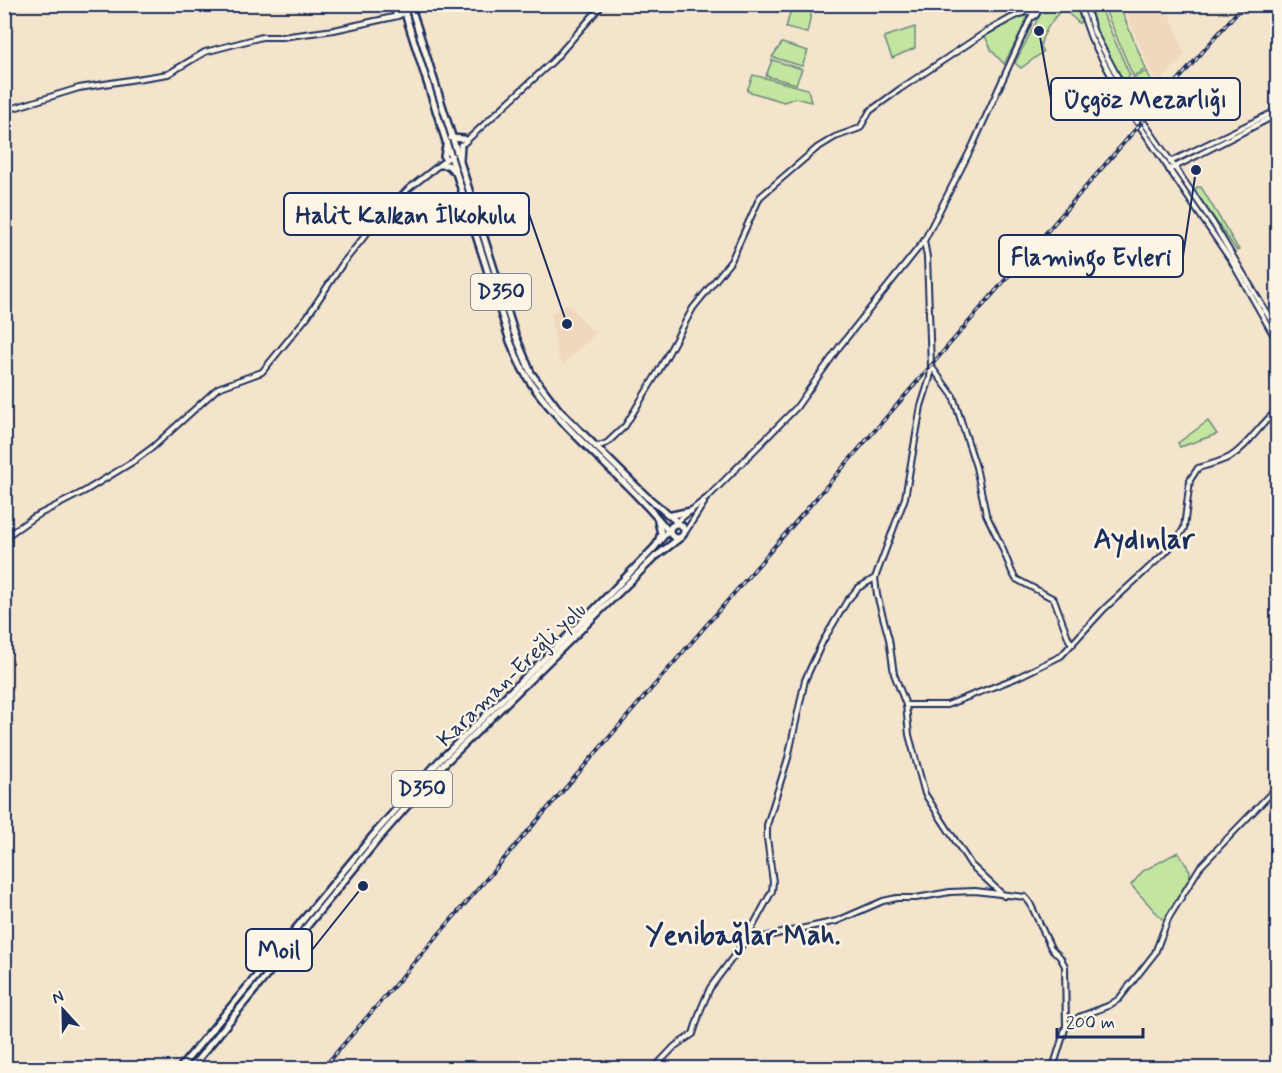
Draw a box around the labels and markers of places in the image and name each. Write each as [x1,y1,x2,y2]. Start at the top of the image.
callout: Üçgöz Mezarlığı [1051,78,1240,120]
callout: Halit Kalkan İlkokulu [284,193,529,235]
callout: Flamingo Evleri [999,235,1183,277]
callout: Moil [246,929,312,971]

